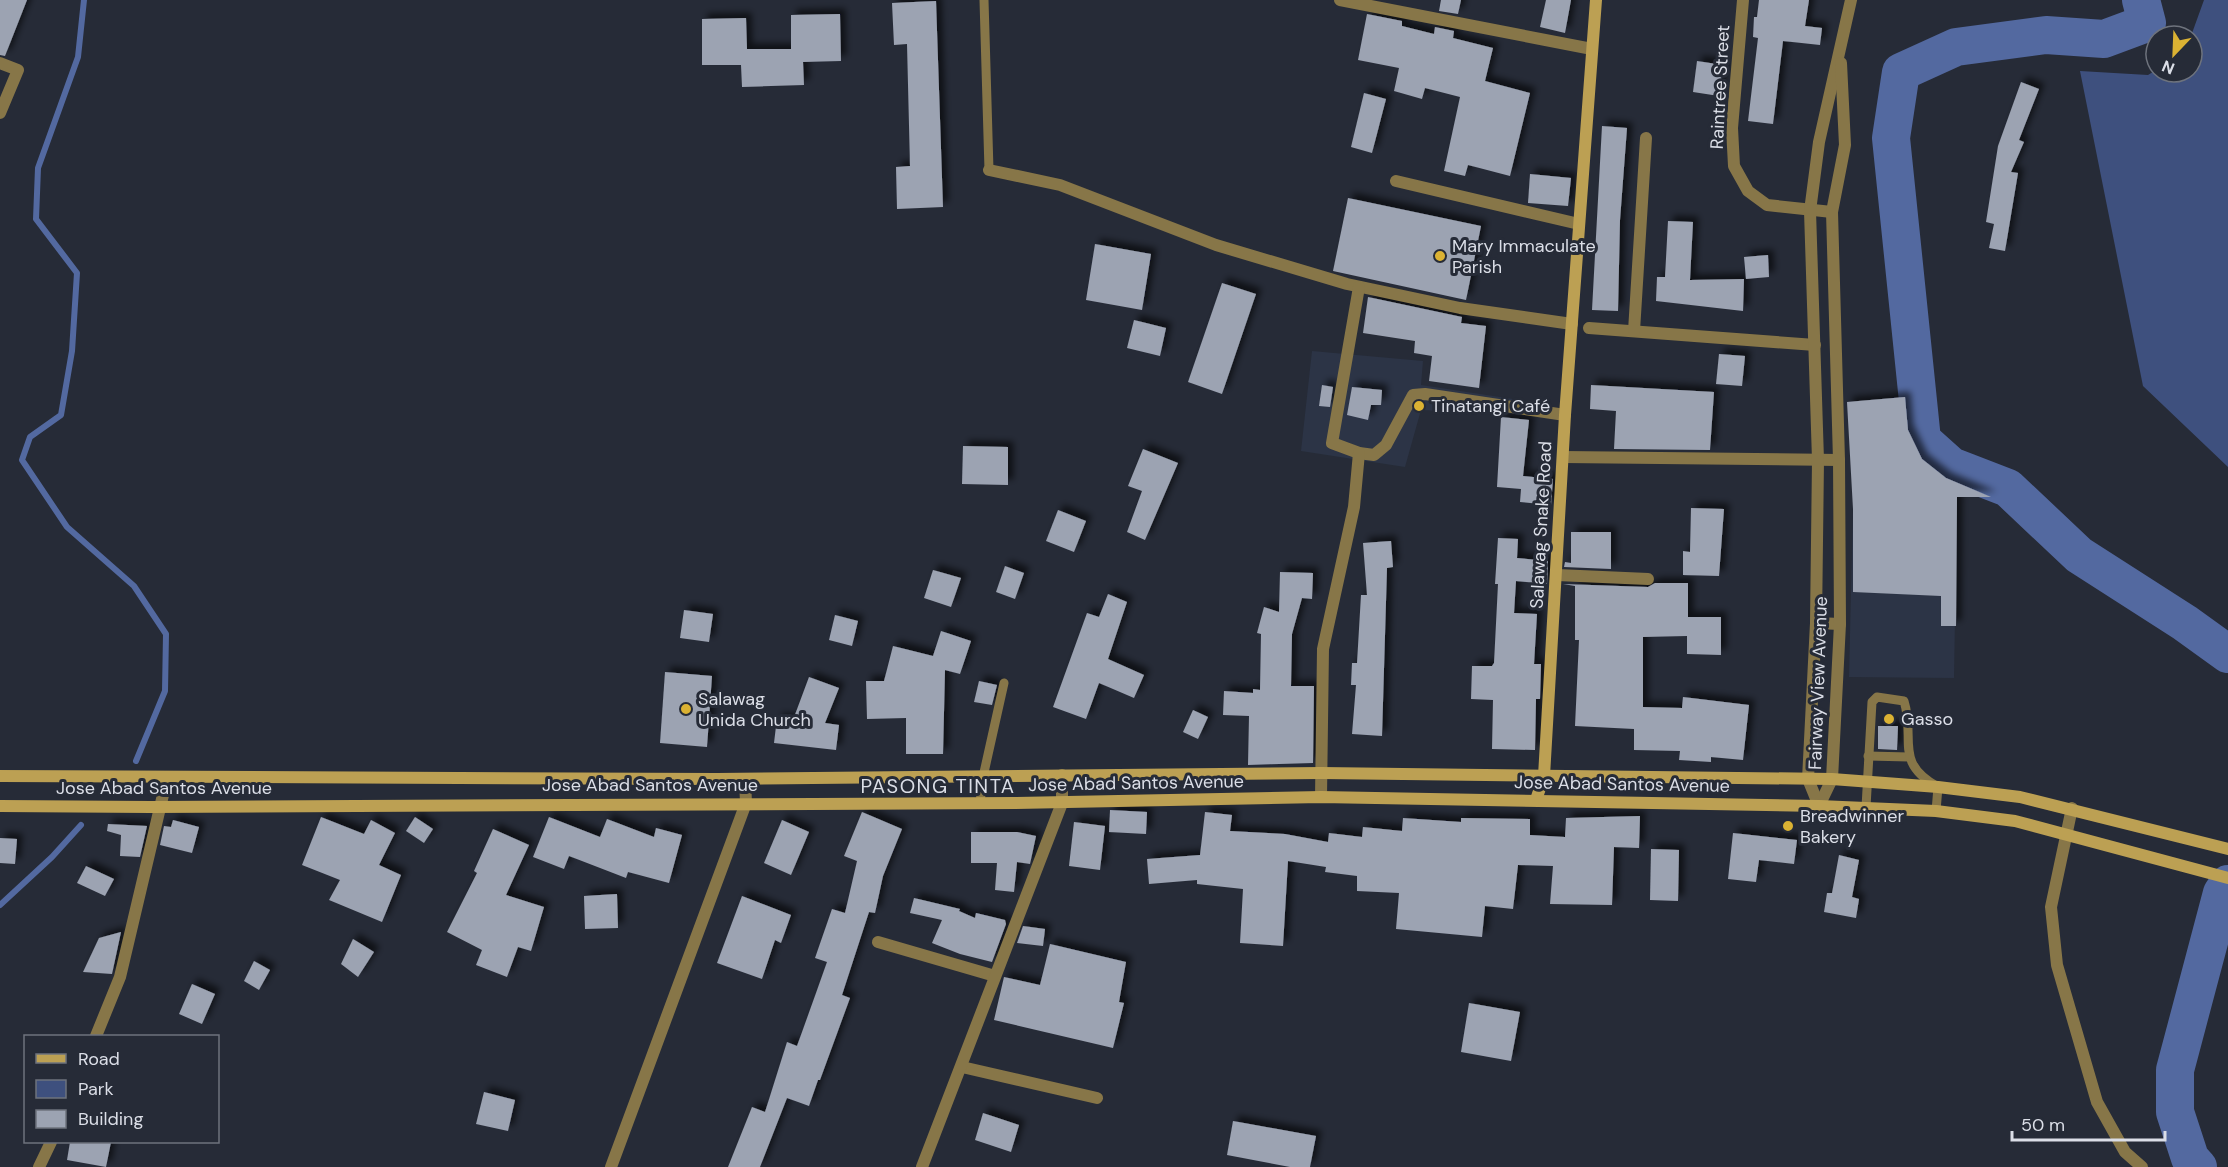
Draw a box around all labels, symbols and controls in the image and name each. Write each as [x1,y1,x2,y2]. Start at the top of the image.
street label: Raintree Street [1705,24,1735,150]
north arrow [2144,24,2204,84]
text: N [2159,55,2178,79]
place label: Mary Immaculate Parish [1452,234,1596,279]
marker: Mary Immaculate Parish [1433,249,1447,263]
place label: Tinatangi Café [1431,394,1550,418]
marker: Tinatangi Café [1412,399,1426,413]
street label: Salawag Snake Road [1525,441,1557,609]
street label: Fairway View Avenue [1803,596,1833,770]
place label: Salawag Unida Church [698,687,811,732]
marker: Salawag Unida Church [679,702,693,716]
place label: Gasso [1901,707,1953,731]
marker: Gasso [1882,712,1896,726]
street label: Jose Abad Santos Avenue [1028,769,1244,797]
street label: Jose Abad Santos Avenue [1514,770,1730,798]
street label: Jose Abad Santos Avenue [542,773,758,797]
district label: PASONG TINTA [860,773,1016,799]
street label: Jose Abad Santos Avenue [56,776,272,800]
place label: Breadwinner Bakery [1800,804,1904,849]
marker: Breadwinner Bakery [1781,819,1795,833]
legend [24,1035,219,1143]
text: Road [78,1047,120,1071]
text: Park [78,1077,114,1101]
scale bar [2012,1104,2165,1142]
text: Building [78,1107,143,1131]
text: 50 m [2021,1113,2065,1137]

